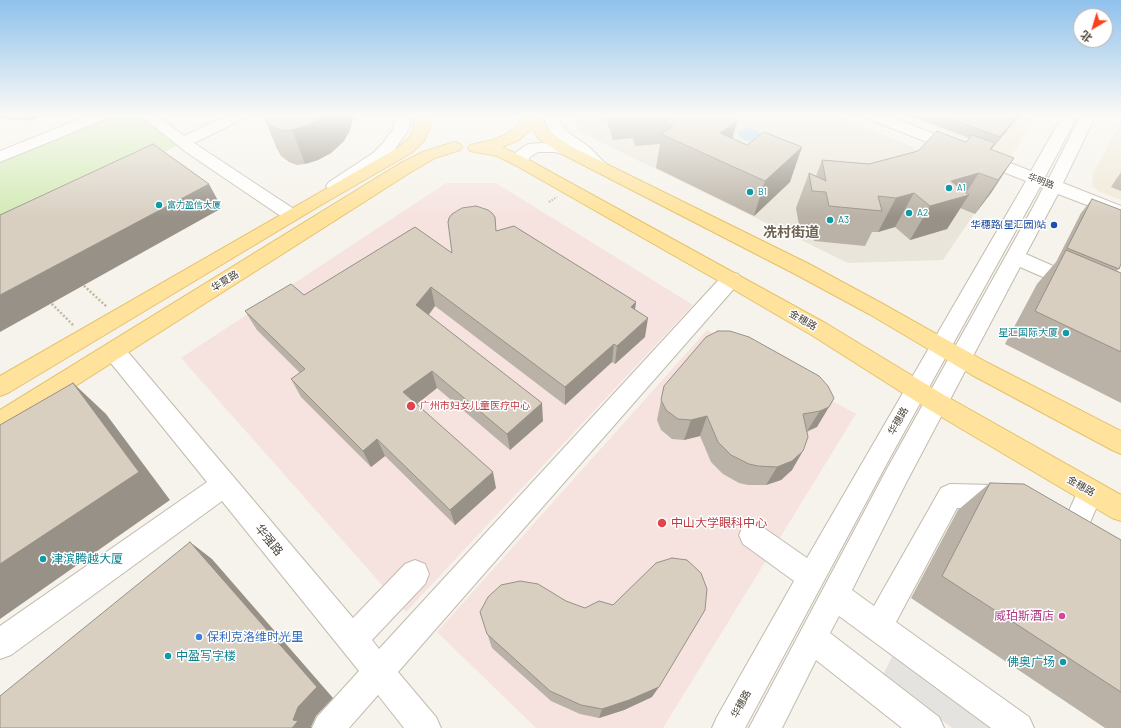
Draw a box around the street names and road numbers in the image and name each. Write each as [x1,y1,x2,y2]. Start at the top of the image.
street label: 华明路 [1026,171,1056,191]
street label: 华夏路 [209,268,241,294]
street label: 金穗路 [787,307,819,333]
street label: 华穗路 [885,405,911,437]
street label: 金穗路 [1065,473,1097,499]
street label: 华强路 [252,521,286,559]
street label: 华穗路 [728,688,754,720]

